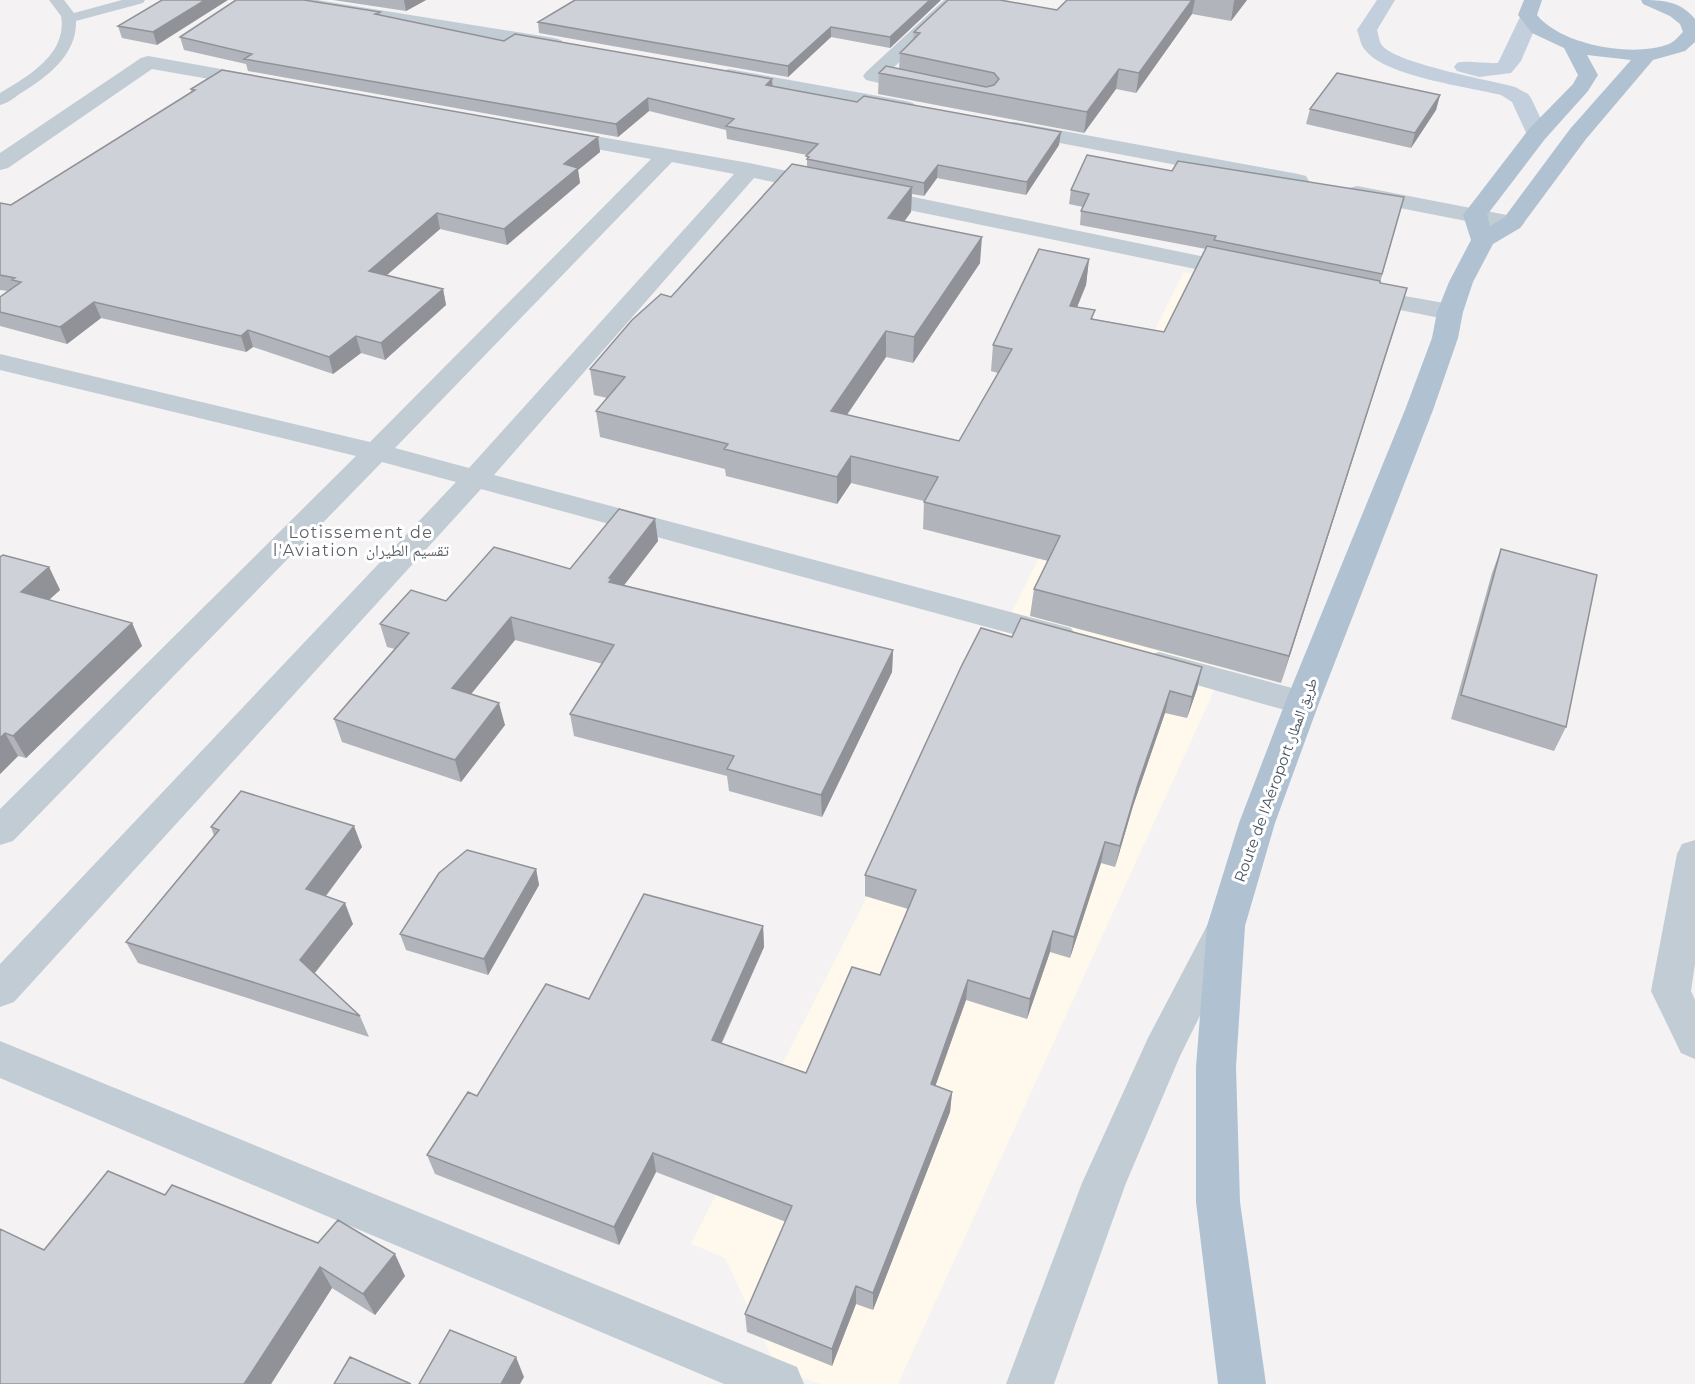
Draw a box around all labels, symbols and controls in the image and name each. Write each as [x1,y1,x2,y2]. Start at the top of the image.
district label: Lotissement de l'Aviation تقسيم الطيران [273,523,449,561]
street label: Route de l'Aéroport طريق المطار [1230,675,1322,885]

